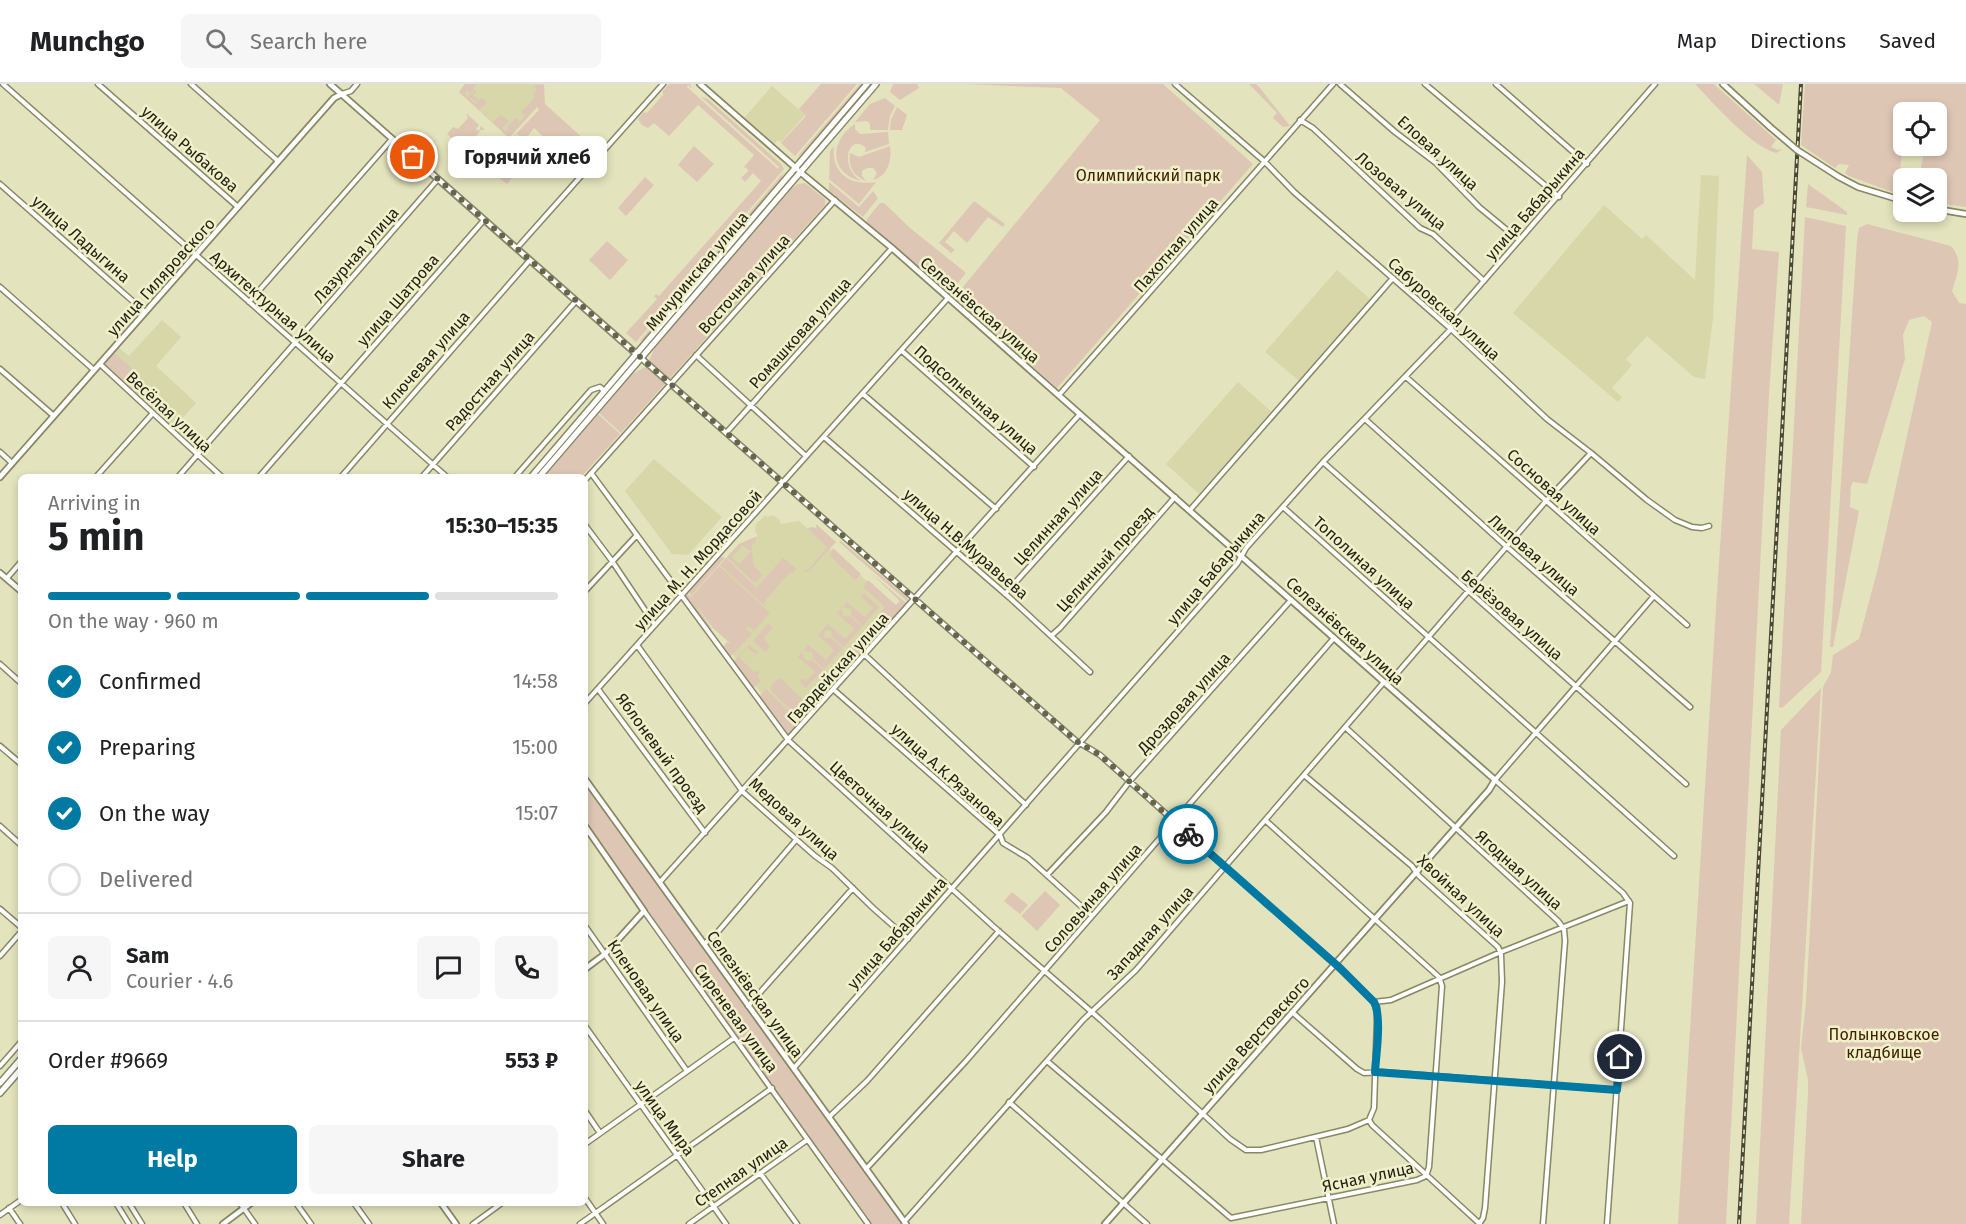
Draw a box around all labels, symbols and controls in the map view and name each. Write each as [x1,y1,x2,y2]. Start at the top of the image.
search box [181,14,601,68]
text: Munchgo [30,25,145,58]
icon: search [202,25,235,58]
text: Search here [250,28,367,55]
text: Map [1677,28,1717,54]
text: Directions [1750,28,1846,54]
text: Saved [1879,28,1936,54]
street label: улица Рыбакова [138,102,242,196]
map controls [1893,102,1947,222]
button: locate [1893,102,1947,156]
street label: Еловая улица [1394,112,1482,194]
pin [387,131,438,182]
callout: Горячий хлеб [449,136,608,178]
icon: bag [396,140,429,173]
street label: улица Бабарыкина [1481,144,1589,264]
text: Горячий хлеб [464,145,591,169]
street label: Лозовая улица [1352,148,1450,234]
park label: Олимпийский парк [1076,166,1221,185]
button: layers [1893,168,1947,222]
street label: улица Ладыгина [28,191,134,287]
street label: Пахотная улица [1130,194,1222,296]
street label: Лазурная улица [309,203,403,307]
street label: Мичуринская улица [642,208,752,334]
street label: улица Гиляровского [103,214,219,340]
street label: Восточная улица [694,230,794,338]
street label: Архитектурная улица [206,247,340,367]
street label: улица Шатрова [353,250,443,350]
street label: Селезнёвская улица [916,253,1044,367]
street label: Сабуровская улица [1384,254,1504,364]
street label: Ромашковая улица [745,273,855,393]
street label: Ключевая улица [378,307,474,413]
street label: Радостная улица [441,327,539,435]
street label: Подсолнечная улица [910,341,1042,459]
street label: Весёлая улица [122,368,216,456]
street label: Сосновая улица [1503,445,1605,539]
street label: Целинная улица [1010,465,1106,569]
street label: улица Н.В.Муравьева [900,485,1032,603]
street label: улица М. Н. Мордасовой [630,486,766,634]
text: Arriving in [48,491,141,515]
street label: Целинный проезд [1052,502,1158,616]
street label: улица Бабарыкина [1163,508,1269,628]
street label: Липовая улица [1485,510,1583,600]
text: 15:30–15:35 [445,512,558,539]
street label: Тополиная улица [1309,512,1419,614]
text: 5 min [48,514,145,560]
street label: Берёзовая улица [1457,566,1567,664]
street label: Селезнёвская улица [1282,573,1408,689]
street label: Гвардейская улица [783,608,893,728]
text: On the way · 960 m [48,609,219,633]
street label: Дроздовая улица [1133,649,1234,758]
icon: check [48,665,81,698]
text: Confirmed [99,668,202,695]
text: 14:58 [513,669,558,693]
street label: Яблоневый проезд [612,689,712,817]
street label: улица А.К.Рязанова [888,719,1008,831]
icon: check [48,731,81,764]
text: Preparing [99,734,195,761]
text: 15:00 [512,735,558,759]
street label: Цветочная улица [826,757,934,857]
street label: Медовая улица [745,774,843,864]
icon: check [48,797,81,830]
text: On the way [99,800,210,827]
text: 15:07 [515,801,558,825]
courier [1158,804,1218,864]
icon: bike [1172,818,1205,851]
street label: Ягодная улица [1472,826,1566,914]
street label: Соловьиная улица [1040,839,1146,957]
street label: Хвойная улица [1413,851,1509,941]
text: Delivered [99,866,194,893]
street label: улица Бабарыкина [843,873,951,993]
street label: Западная улица [1103,882,1197,984]
street label: Селезнёвская улица [703,927,807,1061]
button: person [48,936,111,999]
button: chat [417,936,480,999]
button: phone [495,936,558,999]
street label: Кленовая улица [603,936,689,1046]
text: Sam [126,942,169,969]
street label: Сиреневая улица [690,960,782,1076]
text: Courier · 4.6 [126,969,233,993]
street label: улица Верстовского [1199,973,1313,1097]
park label: Полынковское кладбище [1829,1025,1939,1062]
pin [1594,1031,1645,1082]
icon: home [1603,1040,1636,1073]
text: Order #9669 [48,1047,168,1074]
text: 553 ₽ [505,1047,558,1074]
street label: улица Мира [631,1076,699,1160]
button: Help [48,1125,297,1194]
button: Share [309,1125,558,1194]
street label: Степная улица [691,1133,791,1211]
street label: Ясная улица [1320,1158,1416,1196]

